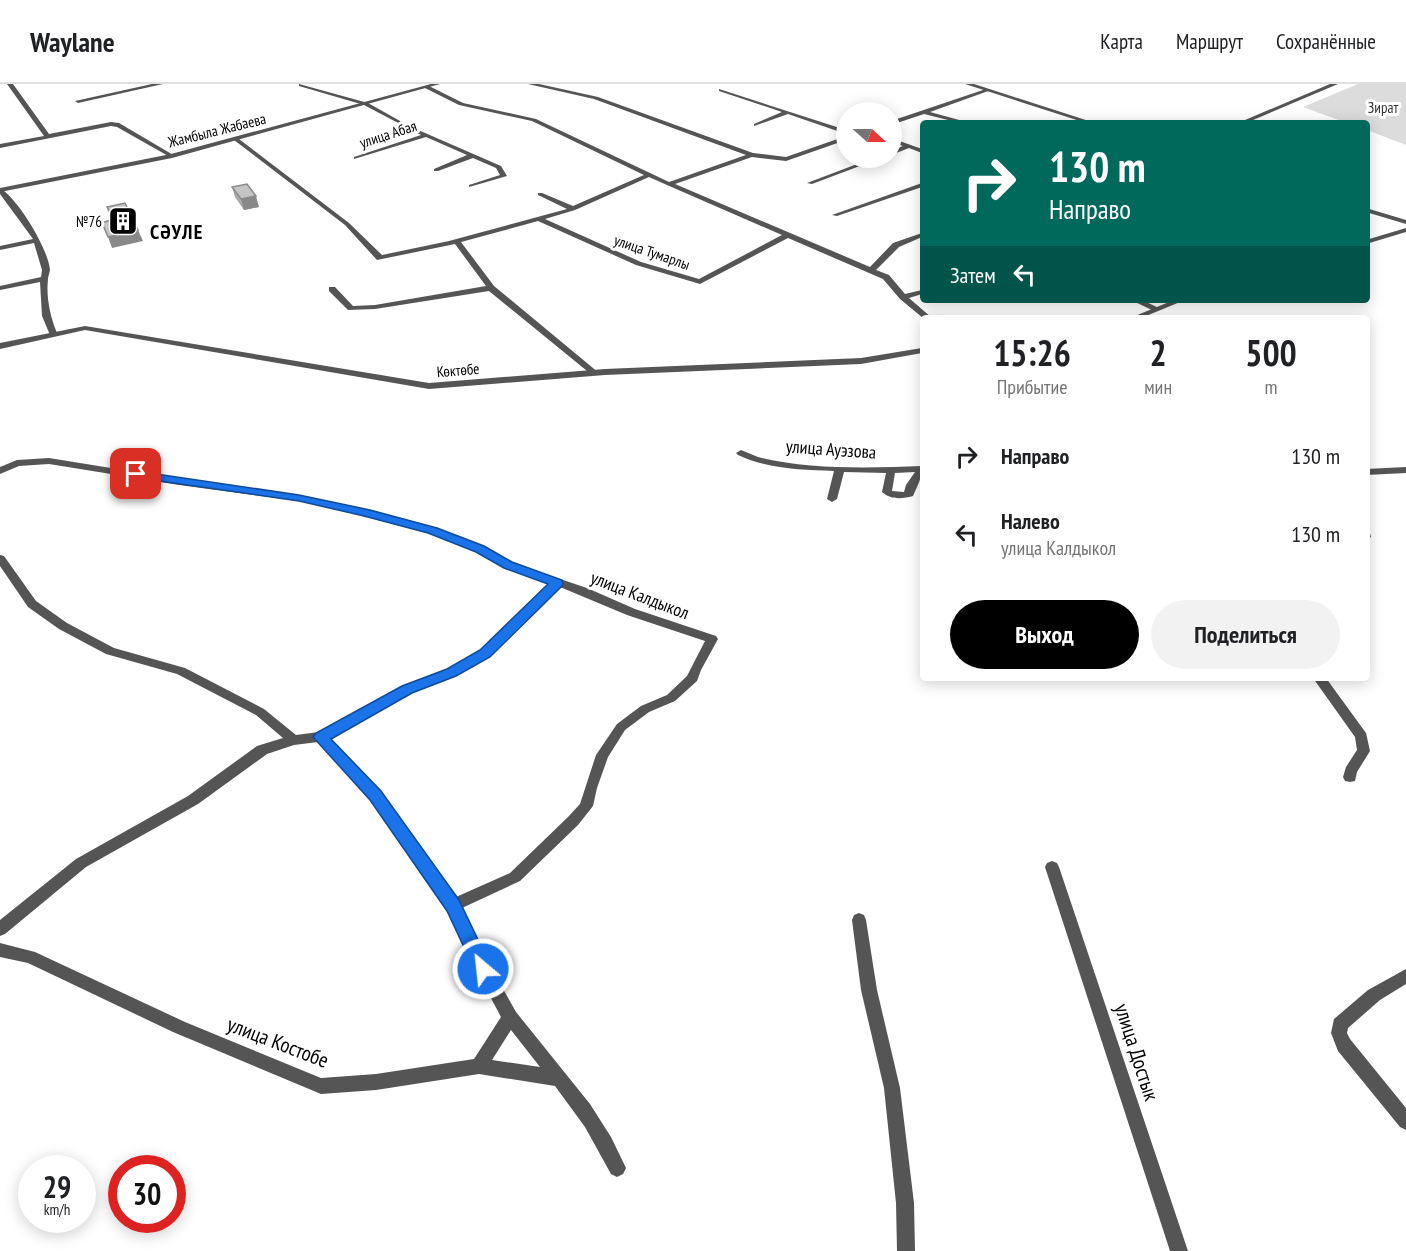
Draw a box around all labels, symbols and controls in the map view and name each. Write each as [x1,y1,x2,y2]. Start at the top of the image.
text: Waylane [30,23,115,60]
text: Карта [1100,28,1143,55]
text: Маршрут [1176,28,1243,55]
text: Сохранённые [1276,28,1376,55]
park label: Зират [1368,98,1398,117]
north arrow [836,102,902,168]
map controls [836,102,902,168]
street label: Жамбыла Жабаева [165,109,268,152]
street label: улица Абая [357,116,419,152]
text: 130 m [1049,139,1146,194]
icon: right [950,144,1028,222]
text: Направо [1049,192,1131,226]
building icon: №76 [107,205,139,237]
place label: №76 [76,212,102,231]
district label: СӘУЛЕ [150,219,204,245]
street label: улица Тумарлы [612,230,692,274]
icon: left [1008,258,1041,291]
text: Затем [950,261,996,289]
text: 15:26 [993,329,1071,376]
text: 2 [1150,329,1167,376]
text: 500 [1245,329,1297,376]
street label: Көктөбе [436,359,480,381]
text: Прибытие [997,374,1068,400]
text: мин [1144,374,1172,400]
text: m [1265,374,1278,400]
street label: улица Ауэзова [785,434,877,464]
icon: right [950,440,983,473]
text: Направо [1001,442,1069,470]
text: 130 m [1291,442,1340,470]
pin [110,448,161,499]
icon: arrive [119,457,152,490]
text: Налево [1001,507,1060,535]
icon: left [950,518,983,551]
text: 130 m [1291,520,1340,548]
text: улица Калдыкол [1001,535,1116,561]
street label: улица Калдыкол [587,566,693,624]
button: Выход [950,600,1139,669]
button: Поделиться [1151,600,1340,669]
position arrow [451,937,515,1001]
street label: улица Достык [1109,1000,1165,1104]
street label: улица Костобе [223,1010,333,1074]
speed limit sign: 30 [108,1155,186,1233]
text: 29 [43,1167,71,1206]
text: km/h [44,1200,70,1219]

